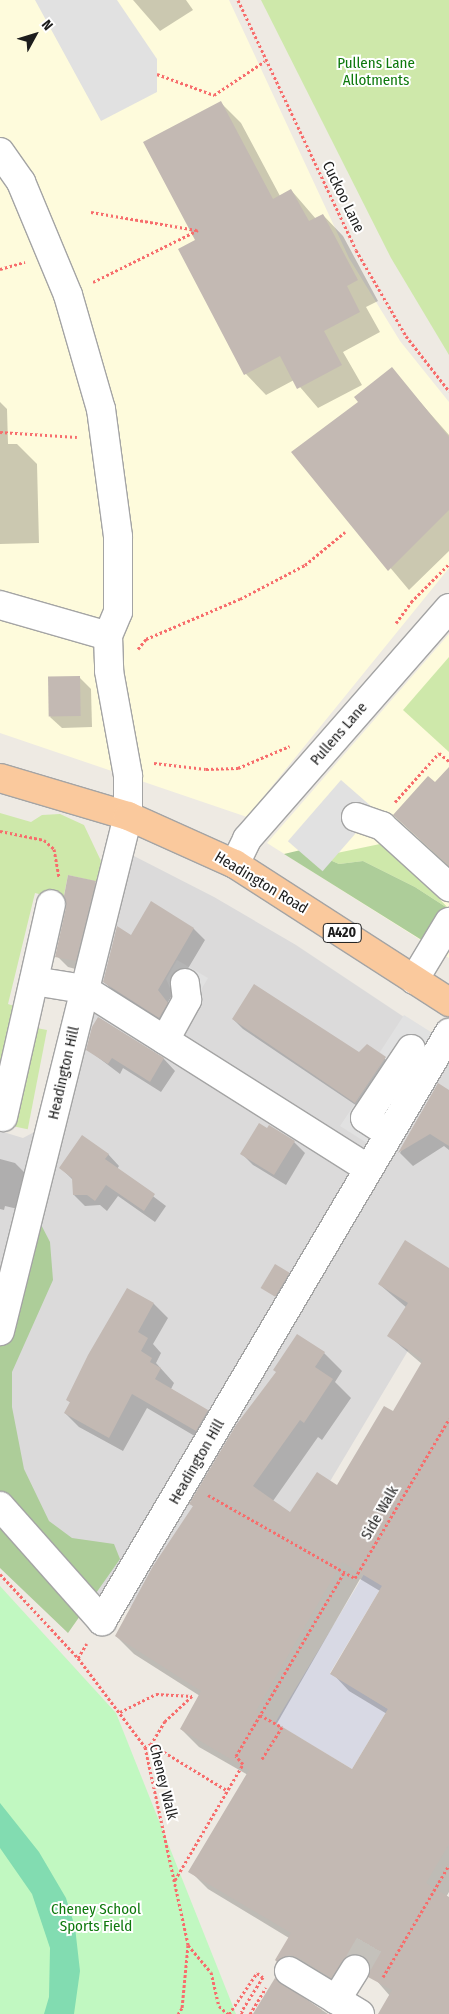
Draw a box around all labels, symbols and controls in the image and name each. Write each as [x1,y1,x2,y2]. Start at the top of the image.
north arrow [10,10,60,60]
text: N [38,17,56,34]
park label: Pullens Lane Allotments [337,54,415,89]
street label: Cuckoo Lane [318,158,368,236]
street label: Pullens Lane [307,699,371,769]
street label: Headington Road [211,848,311,918]
road number: A420 [322,921,362,944]
street label: Headington Hill [45,1025,83,1121]
street label: Headington Hill [165,1416,229,1508]
street label: Side Walk [357,1483,403,1543]
street label: Cheney Walk [145,1742,181,1822]
park label: Cheney School Sports Field [51,1900,141,1935]

